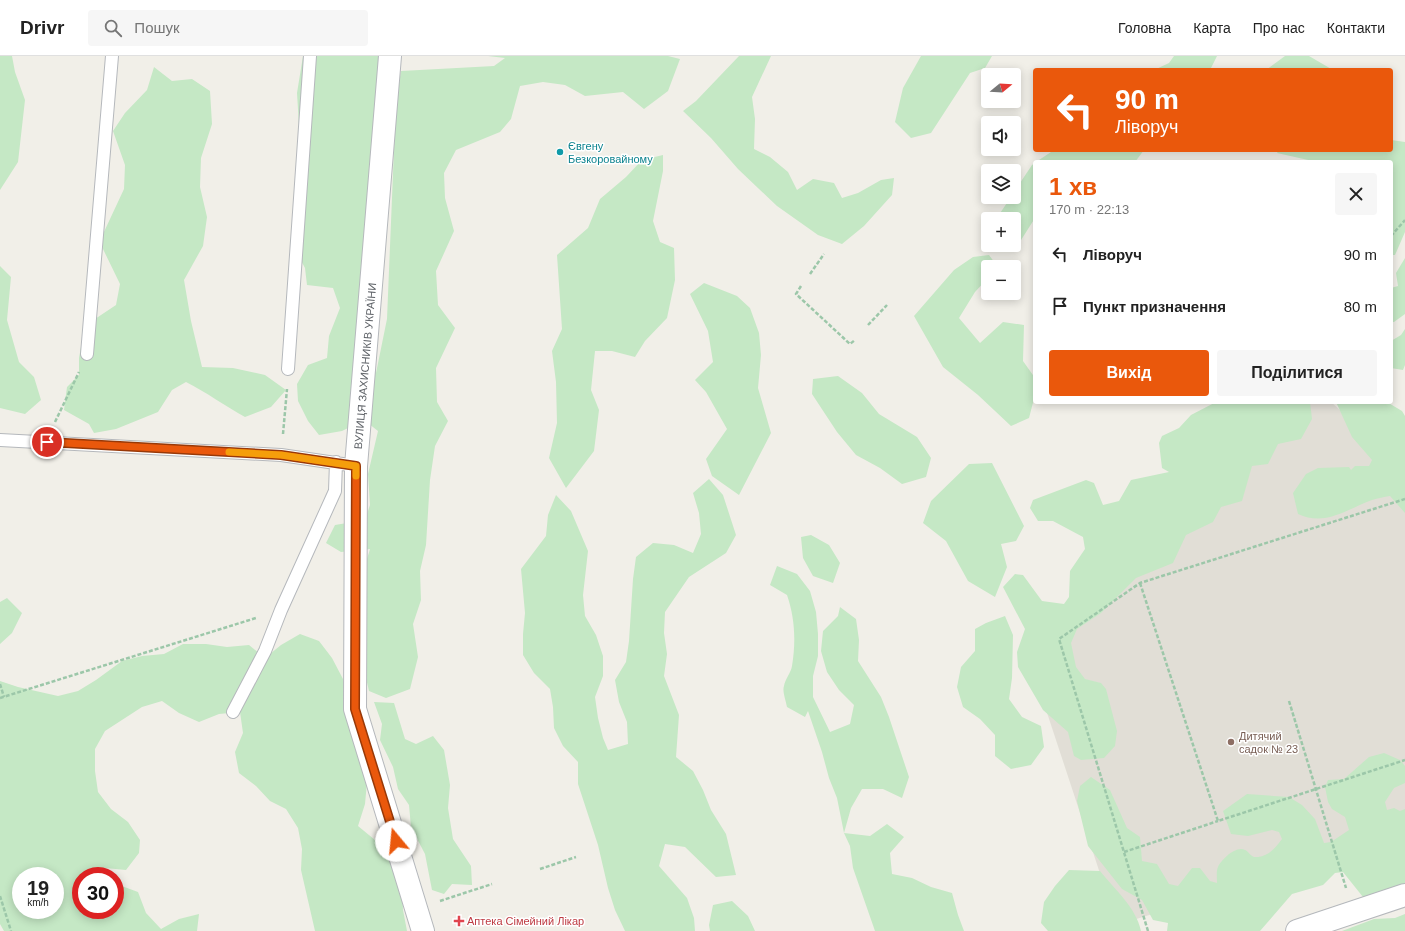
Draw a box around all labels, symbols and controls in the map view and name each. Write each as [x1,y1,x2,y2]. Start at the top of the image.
search box [88,10,368,46]
text: Drivr [20,17,64,38]
icon: search [102,17,124,39]
text: Пошук [134,19,180,36]
text: Головна [1118,20,1171,36]
text: Карта [1193,20,1231,36]
text: Про нас [1253,20,1305,36]
text: Контакти [1327,20,1385,36]
north arrow [981,68,1021,108]
map controls [981,68,1021,300]
icon: left [1049,84,1101,136]
text: 90 m [1115,84,1179,115]
button: sound [981,116,1021,156]
text: Ліворуч [1115,117,1178,137]
place label: Євгену Безкоровайному [568,140,653,165]
marker: Євгену Безкоровайному [555,147,565,157]
button: layers [981,164,1021,204]
text: 1 хв [1049,173,1097,200]
button: close [1335,173,1377,215]
text: 170 m · 22:13 [1049,202,1129,217]
button: + [981,212,1021,252]
icon: left [1049,243,1071,265]
text: Ліворуч [1083,246,1142,263]
text: 90 m [1344,246,1377,263]
button: − [981,260,1021,300]
street label: ВУЛИЦЯ ЗАХИСНИКІВ УКРАЇНИ [352,282,378,450]
icon: arrive [1049,295,1071,317]
text: Пункт призначення [1083,298,1226,315]
text: 80 m [1344,298,1377,315]
button: Вихід [1049,350,1209,396]
button: Поділитися [1217,350,1377,396]
pin [30,425,64,459]
icon: arrive [36,431,58,453]
place label: Дитячий садок № 23 [1239,730,1298,755]
marker: Дитячий садок № 23 [1226,737,1236,747]
position arrow [375,820,417,862]
speed limit sign: 30 [72,867,124,919]
text: 19 [27,877,49,899]
text: km/h [27,897,49,908]
place label: Аптека Сімейний Лікар [467,915,584,927]
marker: Аптека Сімейний Лікар [454,916,464,926]

